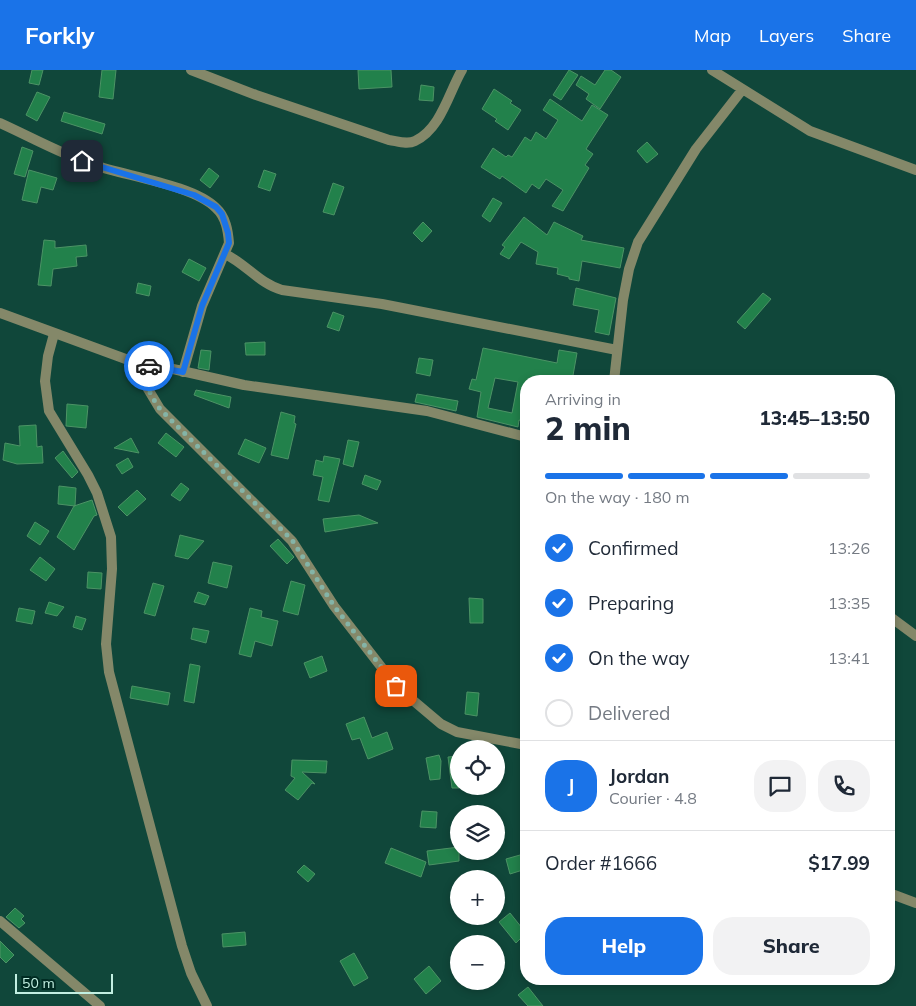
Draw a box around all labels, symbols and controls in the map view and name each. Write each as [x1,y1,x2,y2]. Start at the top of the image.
text: Forkly [25,20,94,50]
text: Map [694,24,731,47]
text: Layers [759,24,814,47]
text: Share [842,24,891,47]
pin [61,140,103,182]
icon: home [68,147,96,175]
courier [124,341,174,391]
icon: car [135,352,163,380]
text: Arriving in [545,389,621,409]
text: 13:45–13:50 [759,406,870,430]
text: 2 min [545,408,631,448]
text: On the way · 180 m [545,487,690,507]
icon: check [545,534,573,562]
text: Confirmed [588,536,679,560]
text: 13:26 [828,538,870,558]
icon: check [545,589,573,617]
text: Preparing [588,591,674,615]
text: 13:35 [828,593,870,613]
icon: check [545,644,573,672]
text: On the way [588,646,690,670]
text: 13:41 [828,648,870,668]
pin [375,665,417,707]
icon: bag [382,672,410,700]
text: Delivered [588,701,670,725]
map controls [450,740,505,990]
button: locate [450,740,505,795]
button: chat [754,760,806,812]
button: phone [818,760,870,812]
text: Jordan [609,764,669,788]
text: J [568,774,574,798]
text: Courier · 4.8 [609,788,697,808]
button: layers [450,805,505,860]
text: Order #1666 [545,851,657,875]
text: $17.99 [808,851,870,875]
button: + [450,870,505,925]
button: Help [545,917,703,975]
button: Share [713,917,870,975]
button: − [450,935,505,990]
scale bar [15,971,112,994]
text: 50 m [22,974,55,992]

